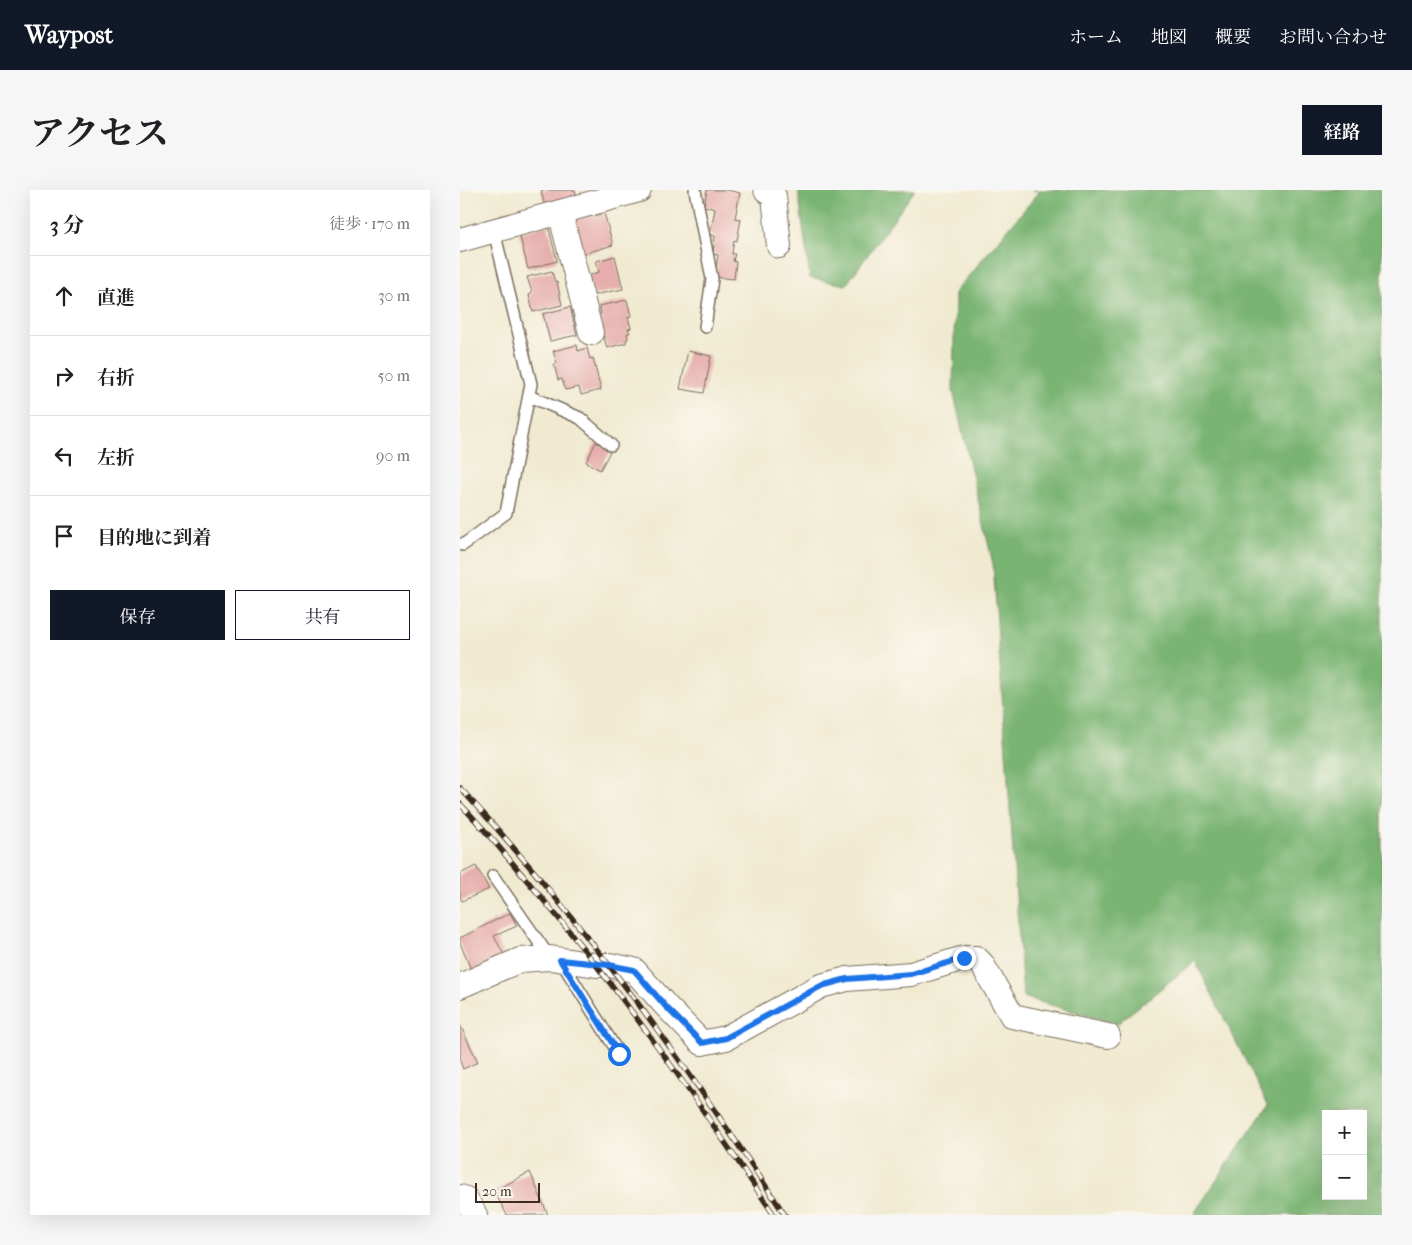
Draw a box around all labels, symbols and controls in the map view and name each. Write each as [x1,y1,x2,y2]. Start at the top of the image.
text: Waypost [25,21,113,49]
text: ホーム [1069,27,1123,48]
text: 地図 [1151,27,1187,48]
text: 概要 [1215,27,1251,48]
text: お問い合わせ [1279,27,1387,48]
button: 経路 [1302,105,1382,155]
text: アクセス [30,113,169,154]
text: 3 分 [50,213,84,237]
text: 徒歩 · 170 m [329,214,410,233]
icon: ahead [50,282,78,310]
text: 30 m [378,286,410,305]
text: 直進 [97,287,135,309]
icon: right [50,362,78,390]
text: 50 m [378,366,410,385]
text: 右折 [97,367,135,389]
icon: left [50,442,78,470]
text: 90 m [376,446,410,465]
text: 左折 [97,447,135,469]
icon: arrive [50,522,78,550]
text: 目的地に到着 [97,527,211,549]
button: 保存 [50,590,225,640]
button: 共有 [235,590,410,640]
route end [953,947,976,970]
route start [608,1043,631,1066]
map controls [1322,1110,1367,1200]
button: + [1322,1110,1367,1155]
button: − [1322,1155,1367,1200]
scale bar [475,1180,540,1203]
text: 20 m [482,1183,512,1200]

